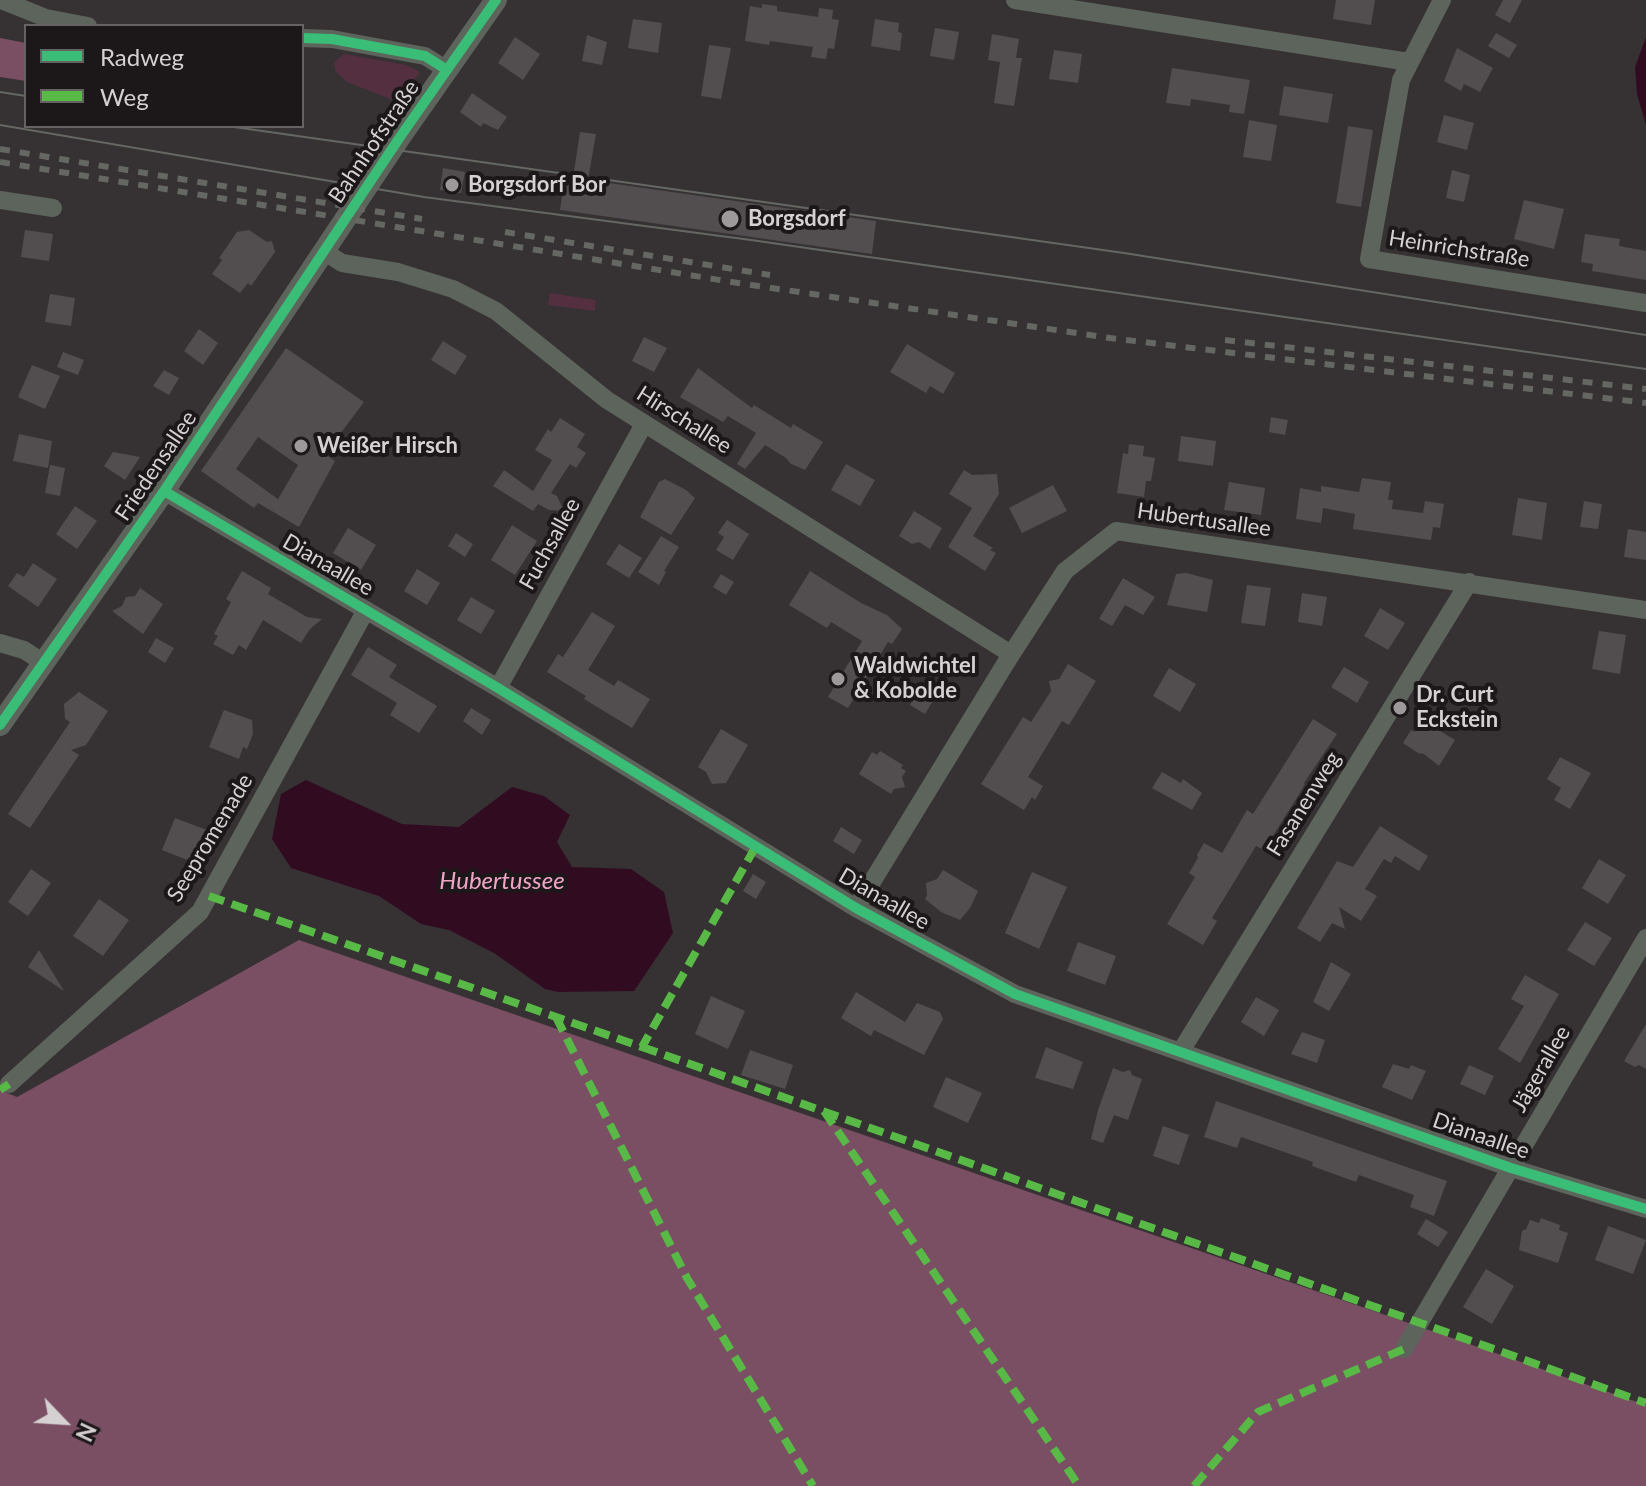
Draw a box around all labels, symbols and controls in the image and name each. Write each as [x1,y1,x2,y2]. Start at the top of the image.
legend [24,24,304,128]
text: Radweg [100,42,184,71]
street label: Bahnhofstraße [323,76,425,208]
text: Weg [100,82,149,111]
place label: Borgsdorf Bor [468,172,606,198]
marker: Borgsdorf Bor [443,176,461,194]
place label: Borgsdorf [748,206,846,232]
marker: Borgsdorf [719,208,741,230]
street label: Heinrichstraße [1387,225,1531,273]
street label: Hirschallee [632,381,736,459]
street label: Friedensallee [110,406,202,526]
place label: Weißer Hirsch [317,433,458,459]
marker: Weißer Hirsch [292,437,310,455]
street label: Fuchsallee [514,494,586,594]
street label: Hubertusallee [1135,498,1273,542]
street label: Dianaallee [278,528,378,602]
place label: Waldwichtel & Kobolde [854,653,976,704]
marker: Waldwichtel & Kobolde [829,670,847,688]
place label: Dr. Curt Eckstein [1416,682,1498,734]
marker: Dr. Curt Eckstein [1391,699,1409,717]
street label: Fasanenweg [1261,747,1347,861]
street label: Seepromenade [162,769,258,907]
street label: Dianaallee [834,862,934,936]
water label: Hubertussee [439,867,565,895]
street label: Jägerallee [1506,1021,1576,1117]
street label: Dianaallee [1429,1107,1533,1165]
north arrow [24,1382,104,1462]
text: N [70,1419,102,1446]

